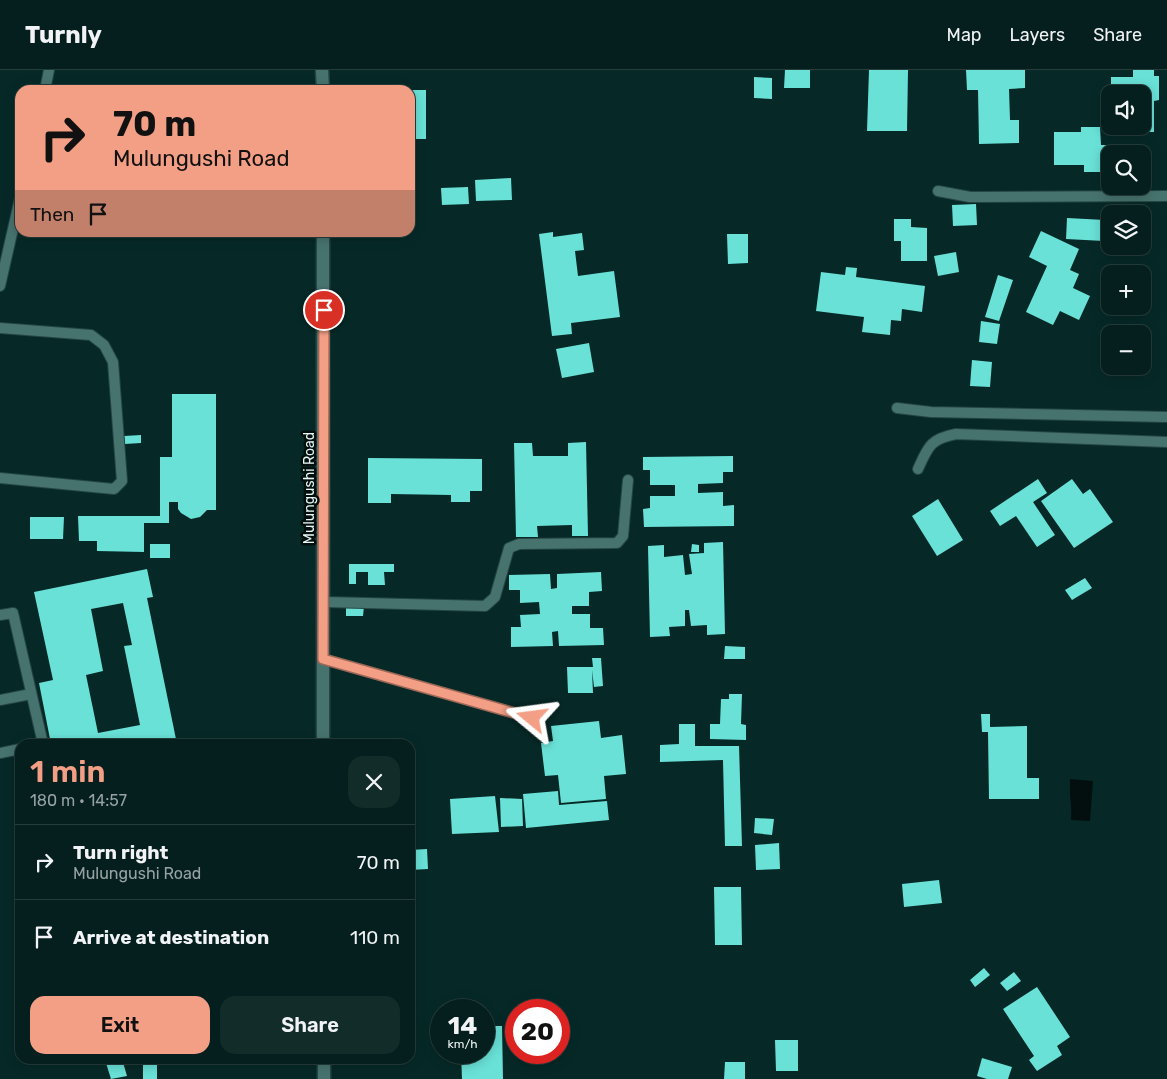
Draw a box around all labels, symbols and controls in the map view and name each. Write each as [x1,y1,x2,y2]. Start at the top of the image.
text: Turnly [25,21,102,49]
text: Map [947,24,982,46]
text: Layers [1010,24,1065,46]
text: Share [1093,24,1142,46]
map controls [1101,85,1151,375]
button: sound [1101,85,1151,135]
text: 70 m [113,103,196,145]
icon: right [30,105,95,170]
text: Mulungushi Road [113,145,289,172]
button: search [1101,145,1151,195]
icon: arrive [84,200,112,228]
text: Then [30,203,74,226]
button: layers [1101,205,1151,255]
button: + [1101,265,1151,315]
pin [303,289,345,331]
icon: arrive [310,296,338,324]
button: − [1101,325,1151,375]
street label: Mulungushi Road [301,432,318,544]
position arrow [505,691,557,743]
text: 1 min [30,754,105,790]
button: close [348,756,400,808]
text: 180 m · 14:57 [30,791,127,810]
text: Turn right [73,841,168,864]
icon: right [30,848,58,876]
text: 70 m [357,851,400,874]
text: Mulungushi Road [73,864,201,883]
icon: arrive [30,923,58,951]
text: Arrive at destination [73,926,269,949]
text: 110 m [350,926,400,949]
button: Exit [30,996,210,1054]
button: Share [220,996,400,1054]
speed limit sign: 20 [505,999,570,1064]
text: 14 [448,1011,477,1040]
text: km/h [448,1037,477,1051]

